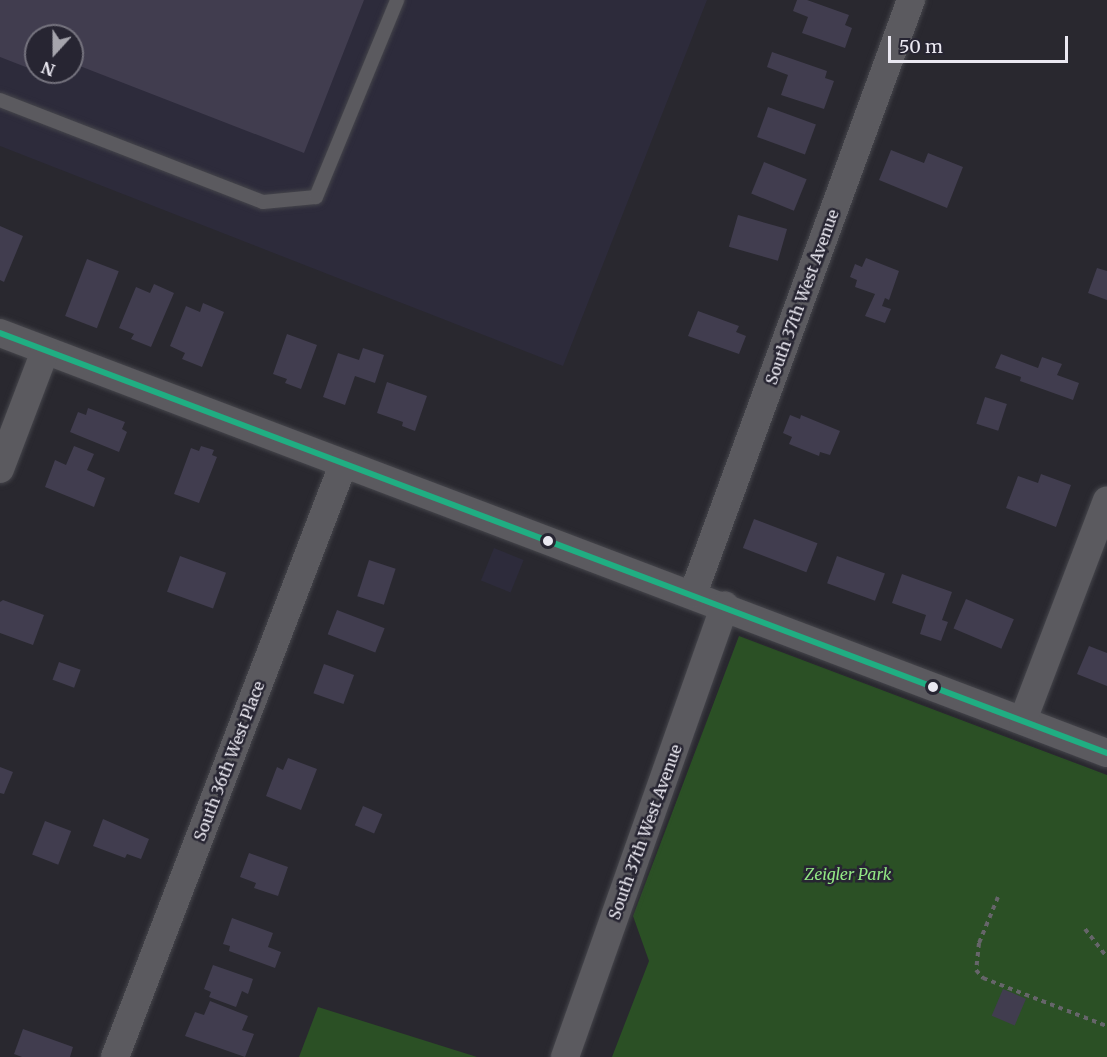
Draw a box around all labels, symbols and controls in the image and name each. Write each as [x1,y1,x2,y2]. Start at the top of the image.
north arrow [24,24,84,84]
scale bar [891,24,1071,62]
text: 50 m [899,35,943,58]
text: N [39,57,58,81]
street label: South 37th West Avenue [761,207,843,387]
unlabelled marker [542,535,554,547]
street label: South 36th West Place [190,678,268,844]
unlabelled marker [927,681,939,693]
street label: South 37th West Avenue [604,742,686,922]
park label: Zeigler Park [805,864,891,884]

